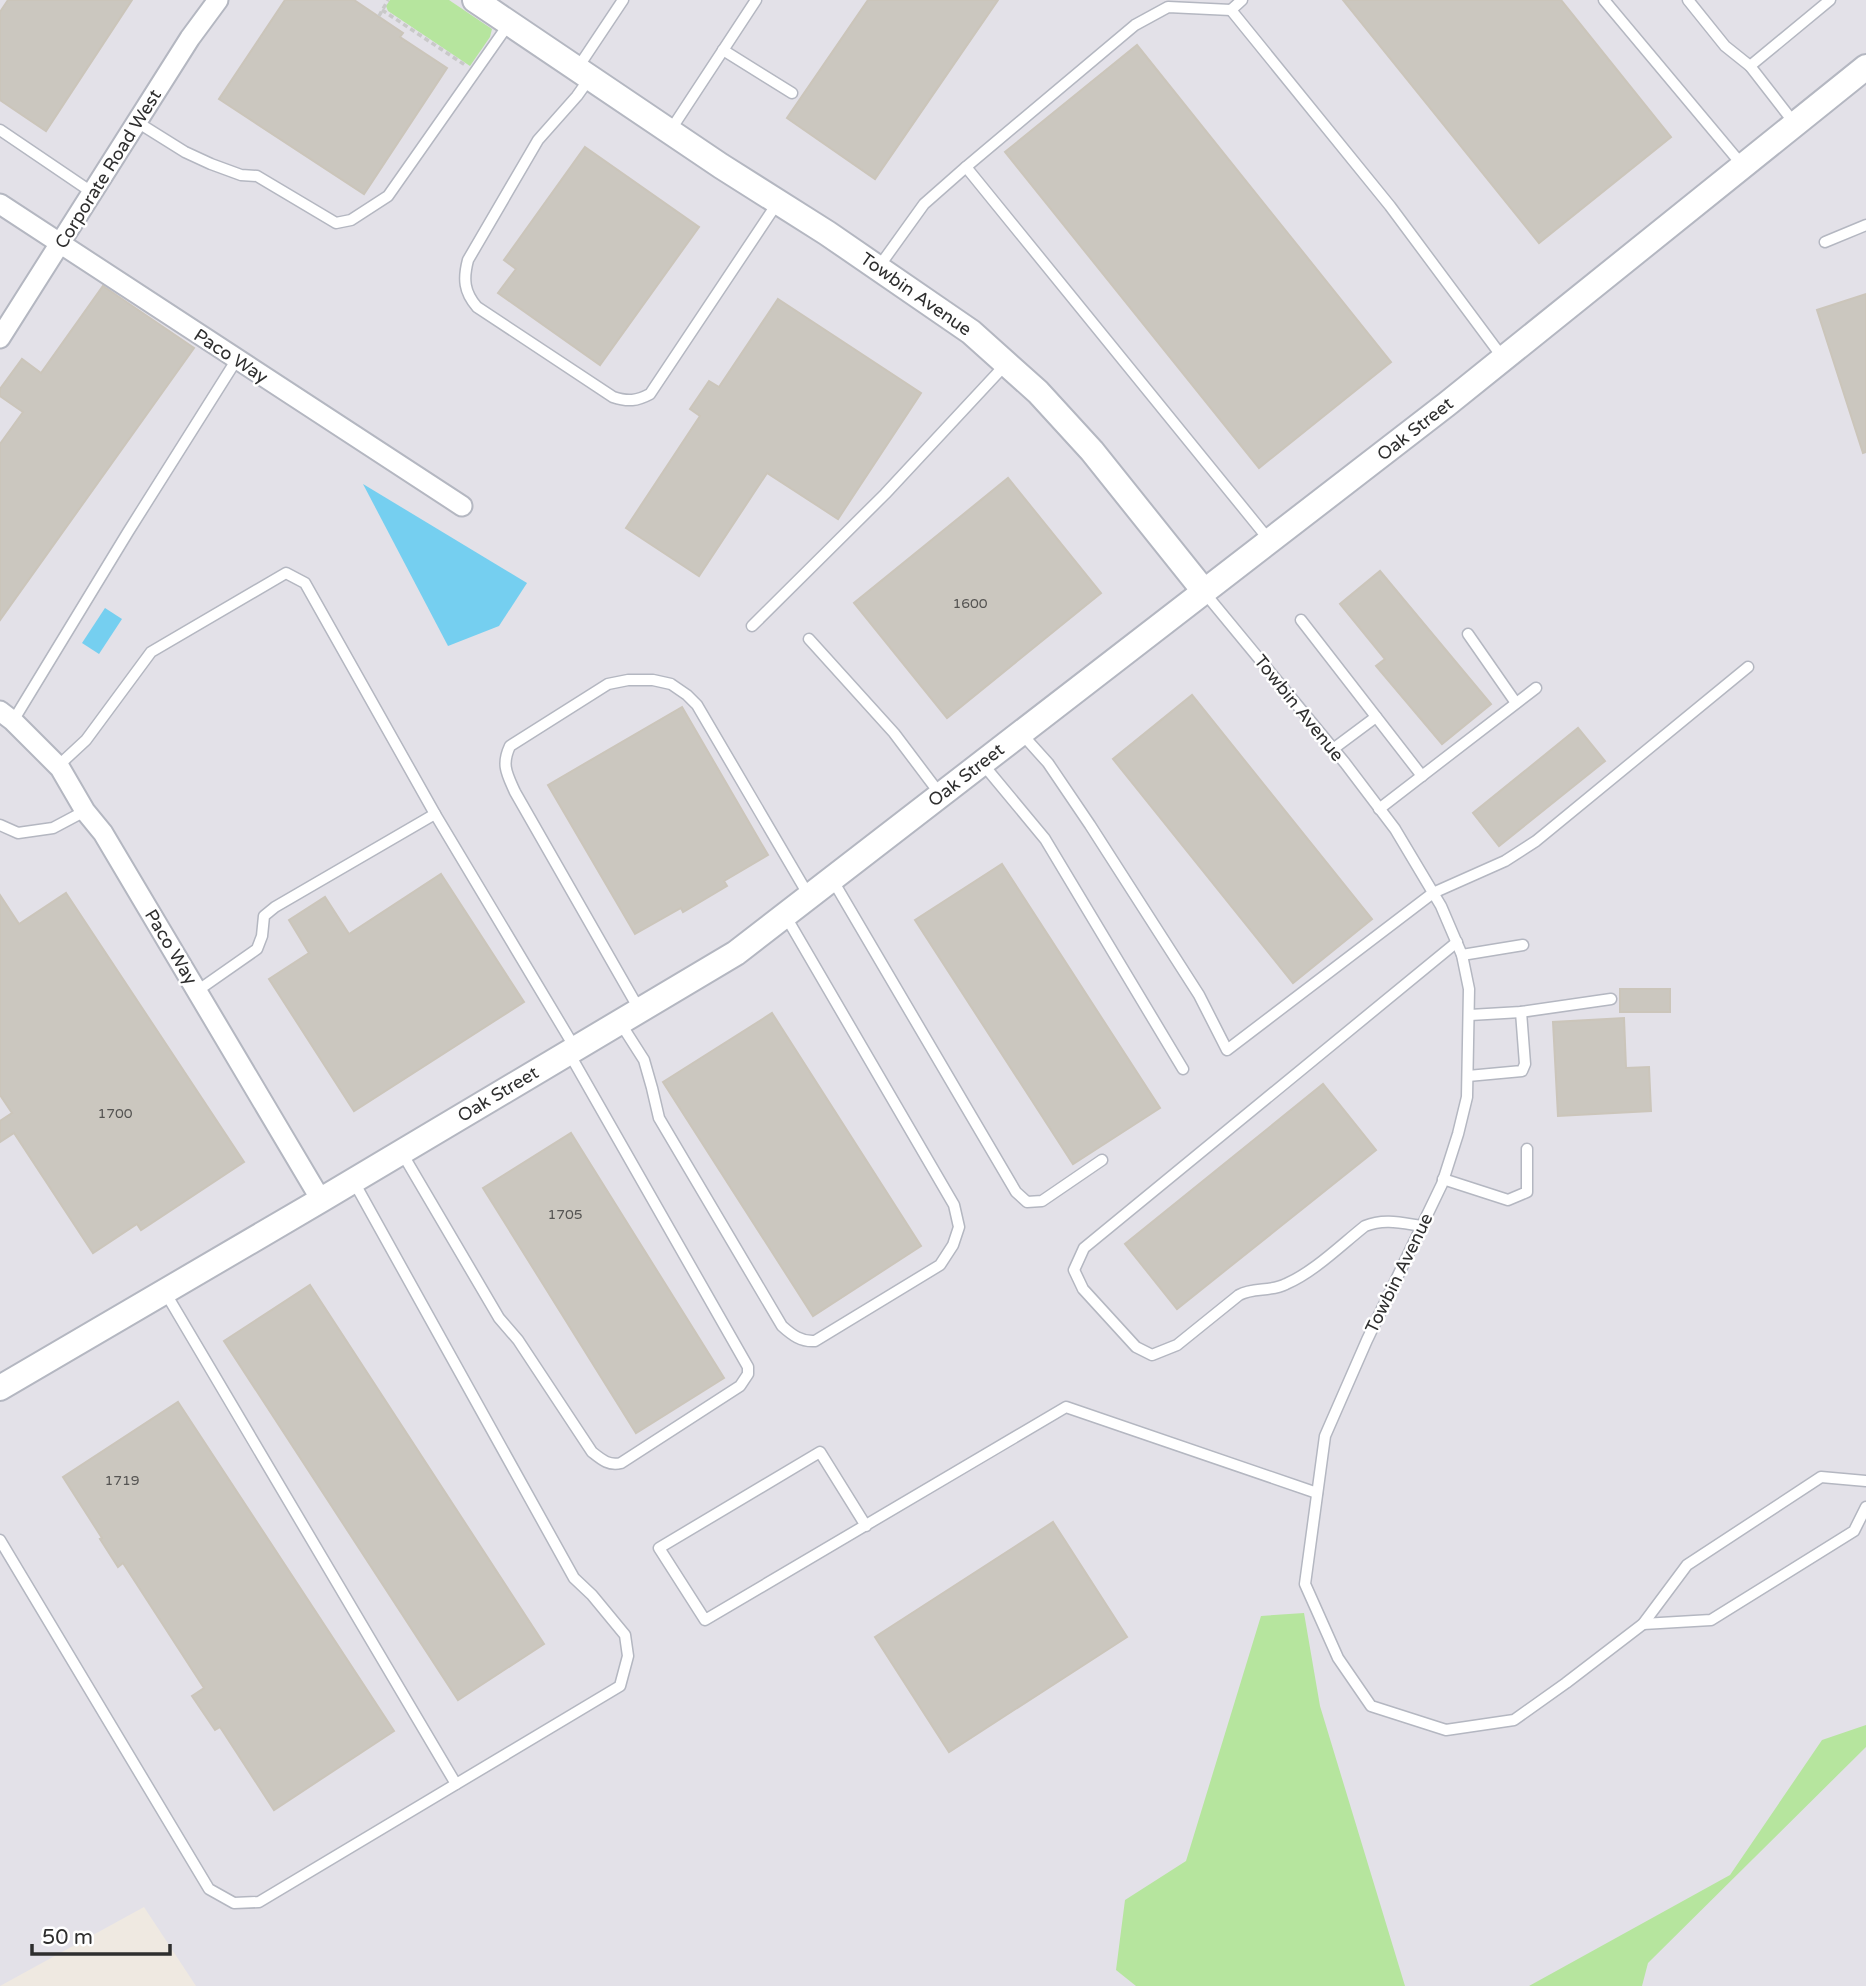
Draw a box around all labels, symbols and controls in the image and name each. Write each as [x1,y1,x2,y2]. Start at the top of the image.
street label: Corporate Road West [50,85,166,253]
street label: Towbin Avenue [856,247,976,341]
street label: Paco Way [190,324,272,388]
street label: Oak Street [1373,392,1458,466]
house number: 1600 [952,595,988,612]
street label: Towbin Avenue [1249,650,1349,766]
street label: Oak Street [924,738,1009,812]
street label: Paco Way [140,905,202,989]
street label: Oak Street [454,1061,543,1127]
house number: 1700 [97,1105,133,1122]
house number: 1705 [547,1206,583,1223]
street label: Towbin Avenue [1360,1209,1438,1337]
house number: 1719 [104,1472,140,1489]
scale bar [32,1912,170,1956]
text: 50 m [42,1925,93,1950]

